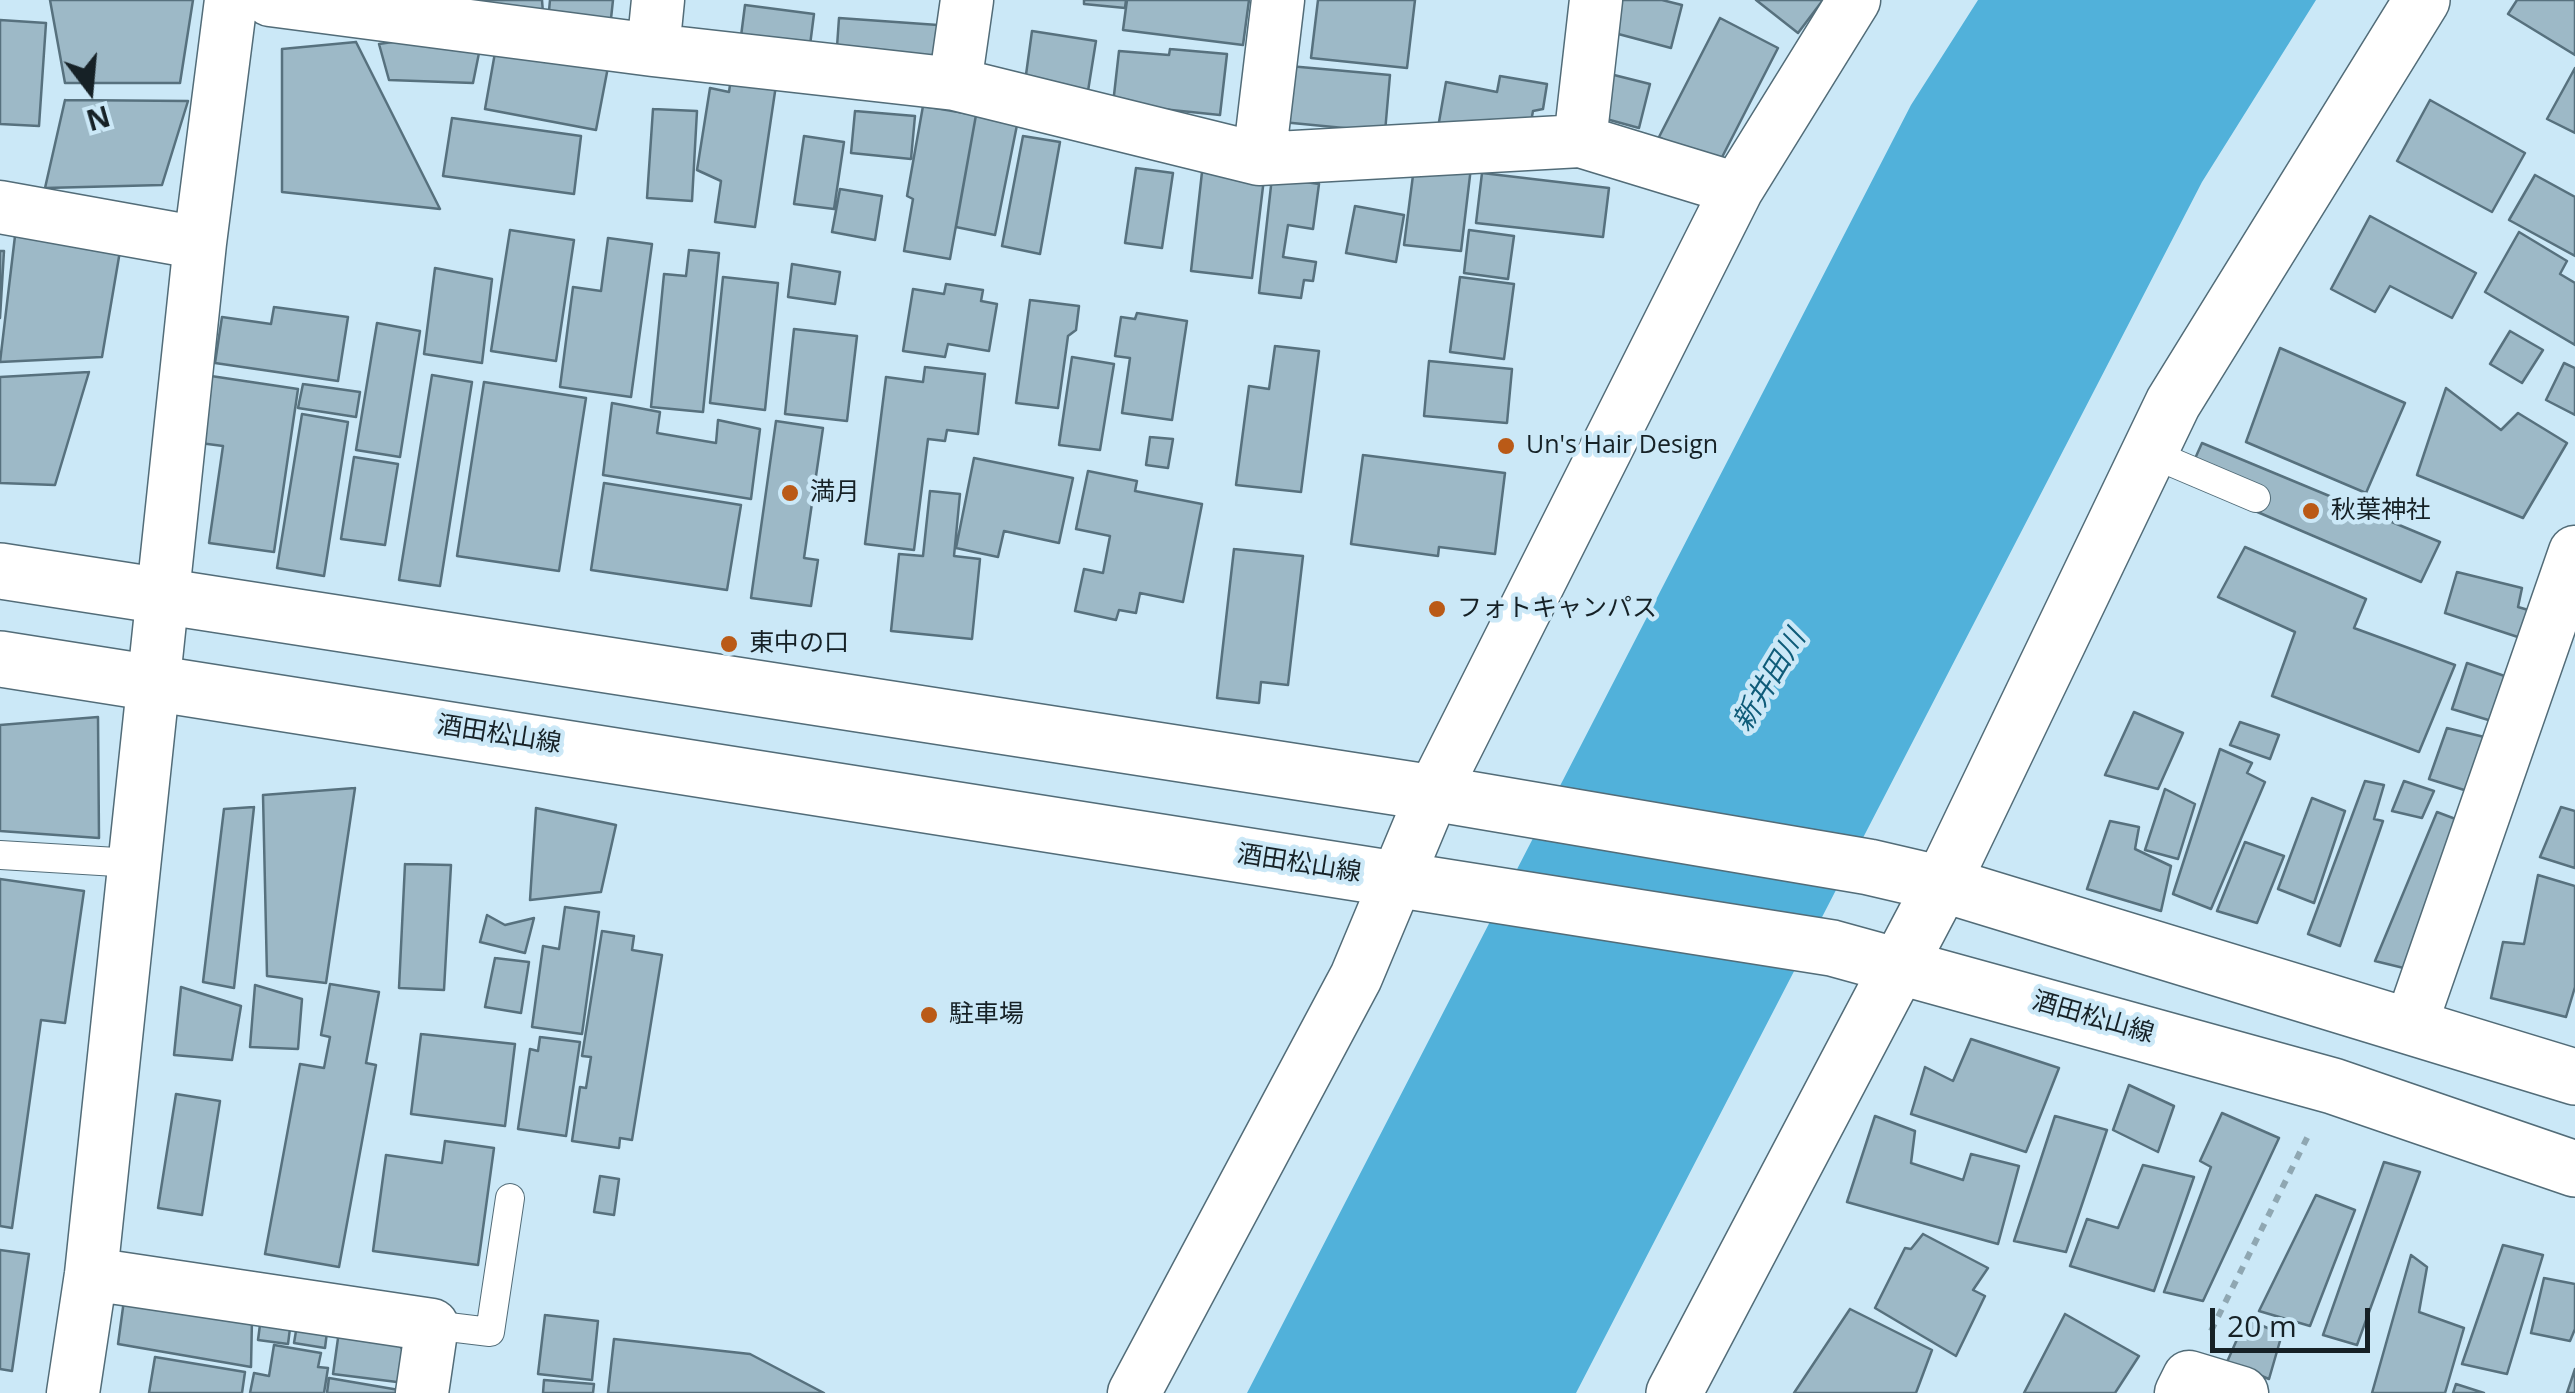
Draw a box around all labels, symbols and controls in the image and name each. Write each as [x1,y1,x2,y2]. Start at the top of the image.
north arrow [40,40,140,140]
text: N [82,97,114,140]
place label: Un's Hair Design [1526,431,1718,461]
marker: Un's Hair Design [1495,435,1517,457]
place label: 満月 [810,478,860,508]
marker: 満月 [779,482,801,504]
place label: 秋葉神社 [2331,496,2431,526]
marker: 秋葉神社 [2300,500,2322,522]
place label: フォトキャンパス [1457,594,1657,624]
marker: フォトキャンパス [1426,598,1448,620]
water label: 新井田川 [1727,624,1813,738]
place label: 東中の口 [749,629,849,659]
marker: 東中の口 [718,633,740,655]
street label: 酒田松山線 [435,710,563,760]
street label: 酒田松山線 [1235,839,1363,889]
street label: 酒田松山線 [2029,986,2157,1050]
place label: 駐車場 [949,1000,1024,1030]
marker: 駐車場 [918,1004,940,1026]
scale bar [2215,1288,2375,1350]
text: 20 m [2227,1305,2297,1346]

